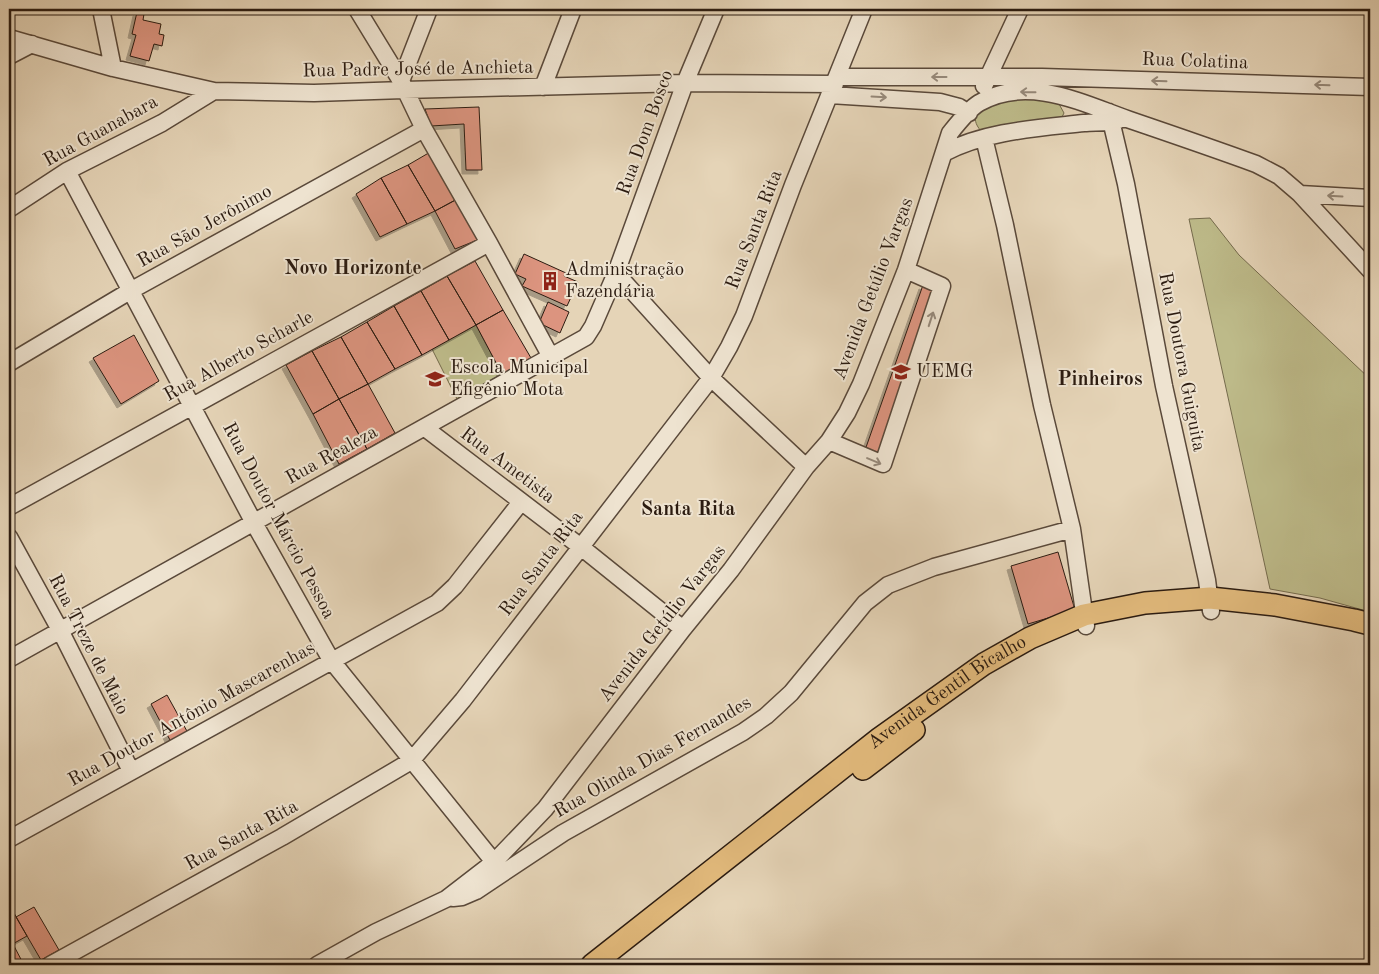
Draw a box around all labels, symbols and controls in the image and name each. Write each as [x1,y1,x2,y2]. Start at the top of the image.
street label: Rua Colatina [1141,51,1249,73]
street label: Rua Padre José de Anchieta [302,58,534,82]
street label: Rua Dom Bosco [615,68,677,198]
one-way arrow [931,72,948,82]
one-way arrow [1151,76,1167,85]
one-way arrow [1314,80,1330,90]
one-way arrow [1021,87,1037,97]
street label: Rua Guanabara [41,92,162,171]
one-way arrow [871,93,887,102]
street label: Rua Santa Rita [724,167,787,292]
street label: Rua São Jerônimo [135,182,275,272]
one-way arrow [1327,191,1343,200]
street label: Avenida Getúlio Vargas [830,195,918,383]
district label: Novo Horizonte [284,259,422,279]
place label: Administração Fazendária [565,261,684,302]
building icon: Administração Fazendária [539,270,561,292]
street label: Rua Doutora Guiguita [1154,271,1208,454]
street label: Rua Alberto Scharle [161,308,317,406]
one-way arrow [927,312,936,327]
place label: Escola Municipal Efigênio Mota [450,359,588,400]
school or university icon: UEMG [890,361,912,383]
place label: UEMG [916,363,974,382]
school or university icon: Escola Municipal Efigênio Mota [424,368,446,390]
district label: Pinheiros [1058,370,1143,390]
street label: Rua Doutor Márcio Pessoa [218,420,338,623]
street label: Rua Realeza [283,423,382,489]
street label: Rua Ametista [456,424,558,508]
one-way arrow [866,456,881,466]
district label: Santa Rita [641,500,735,520]
street label: Rua Santa Rita [496,507,588,620]
street label: Avenida Getúlio Vargas [596,542,730,706]
street label: Rua Treze de Maio [44,572,132,718]
street label: Avenida Gentil Bicalho [864,632,1030,753]
street label: Rua Doutor Antônio Mascarenhas [65,639,319,791]
street label: Rua Olinda Dias Fernandes [551,694,755,822]
street label: Rua Santa Rita [182,797,302,875]

